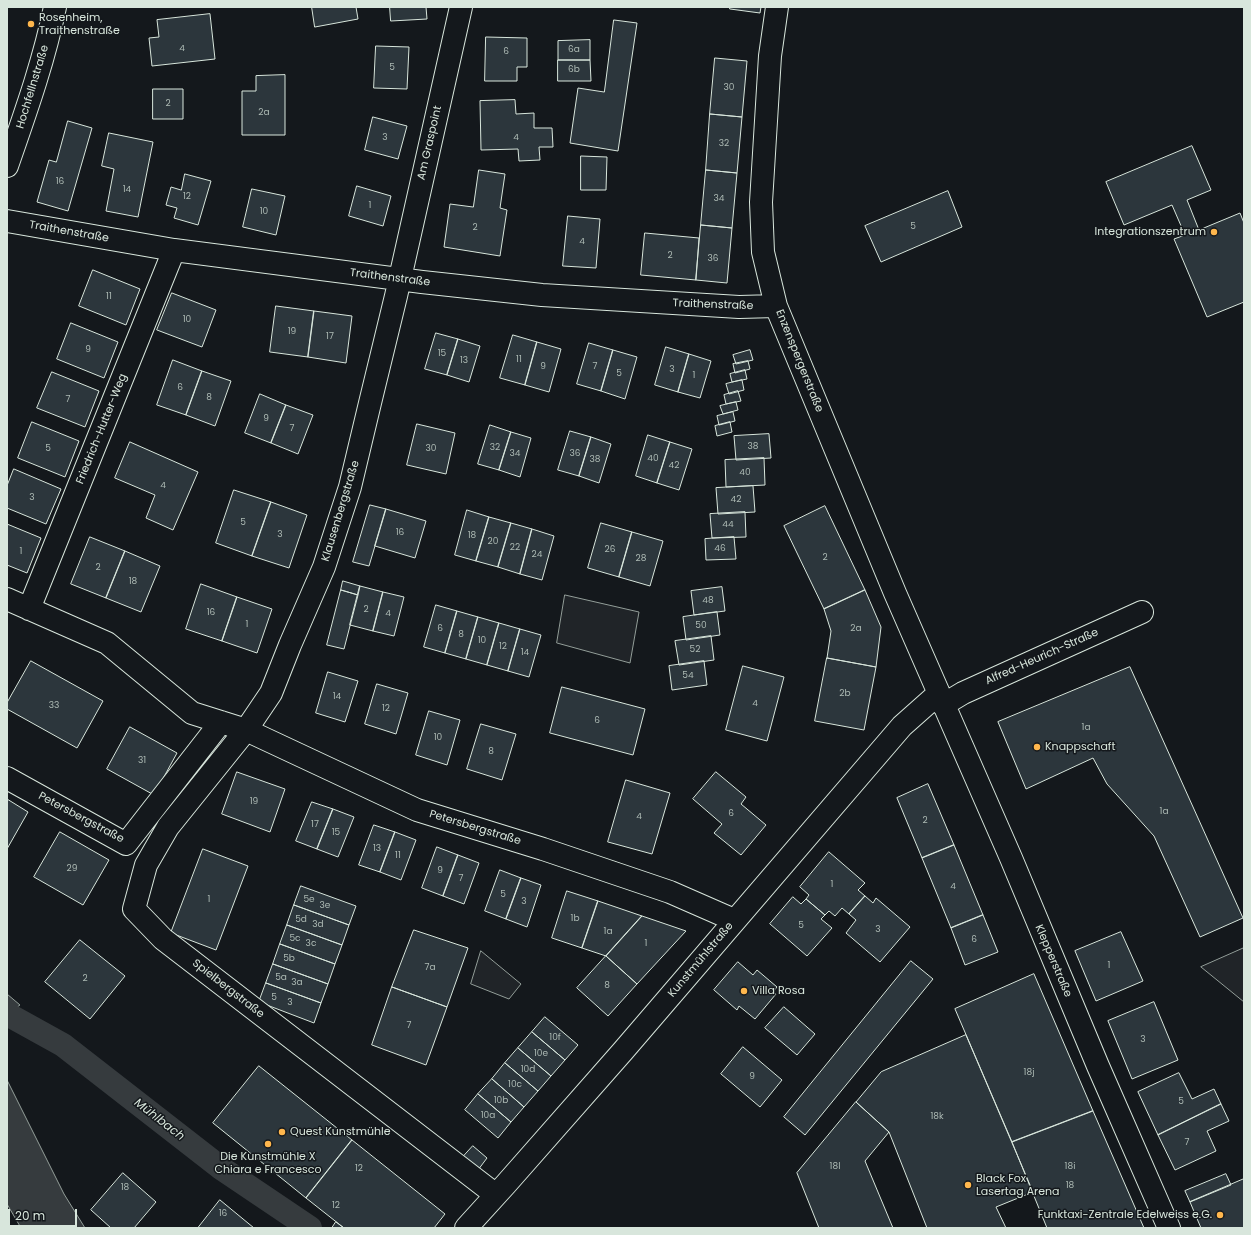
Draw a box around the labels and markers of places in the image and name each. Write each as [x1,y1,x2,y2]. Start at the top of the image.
place label: Rosenheim, Traithenstraße [39,11,120,37]
marker: Rosenheim, Traithenstraße [26,19,36,29]
place label: Integrationszentrum [1095,225,1206,239]
marker: Integrationszentrum [1209,227,1219,237]
place label: Knappschaft [1045,740,1115,754]
marker: Knappschaft [1032,742,1042,752]
place label: Villa Rosa [752,984,805,998]
marker: Villa Rosa [739,986,749,996]
place label: Quest Kunstmühle [290,1125,391,1139]
marker: Quest Kunstmühle [277,1127,287,1137]
marker: Die Kunstmühle X Chiara e Francesco [263,1139,273,1149]
place label: Die Kunstmühle X Chiara e Francesco [215,1150,321,1176]
place label: Black Fox Lasertag Arena [976,1172,1059,1198]
marker: Black Fox Lasertag Arena [963,1180,973,1190]
place label: Funktaxi-Zentrale Edelweiss e.G. [1038,1208,1212,1222]
marker: Funktaxi-Zentrale Edelweiss e.G. [1215,1210,1225,1220]

